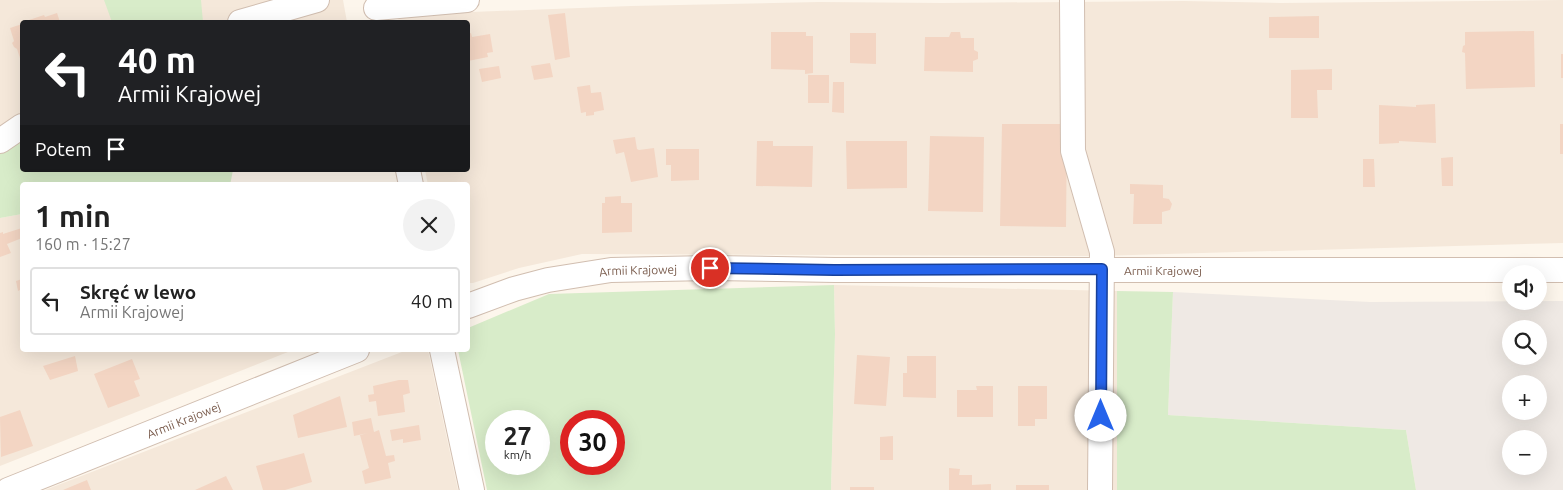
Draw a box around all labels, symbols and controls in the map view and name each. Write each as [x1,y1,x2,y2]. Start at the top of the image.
icon: left [35,40,100,105]
text: 40 m [118,40,196,80]
text: Armii Krajowej [118,81,261,106]
icon: arrive [102,135,130,163]
text: Potem [35,138,92,160]
text: 1 min [35,199,111,233]
button: close [403,199,455,251]
text: 160 m · 15:27 [35,235,131,253]
pin [689,247,731,289]
icon: arrive [696,254,724,282]
street label: Armii Krajowej [598,262,677,278]
street label: Armii Krajowej [1124,264,1202,277]
map controls [1502,265,1547,475]
button: sound [1502,265,1547,310]
text: Skręć w lewo [80,281,196,303]
icon: left [37,287,65,315]
text: 40 m [411,290,453,312]
text: Armii Krajowej [80,303,184,321]
button: search [1502,320,1547,365]
button: + [1502,375,1547,420]
position arrow [1074,389,1126,441]
street label: Armii Krajowej [145,399,222,440]
speed limit sign: 30 [560,410,625,475]
text: 27 [503,422,532,450]
button: − [1502,430,1547,475]
text: km/h [504,448,531,461]

